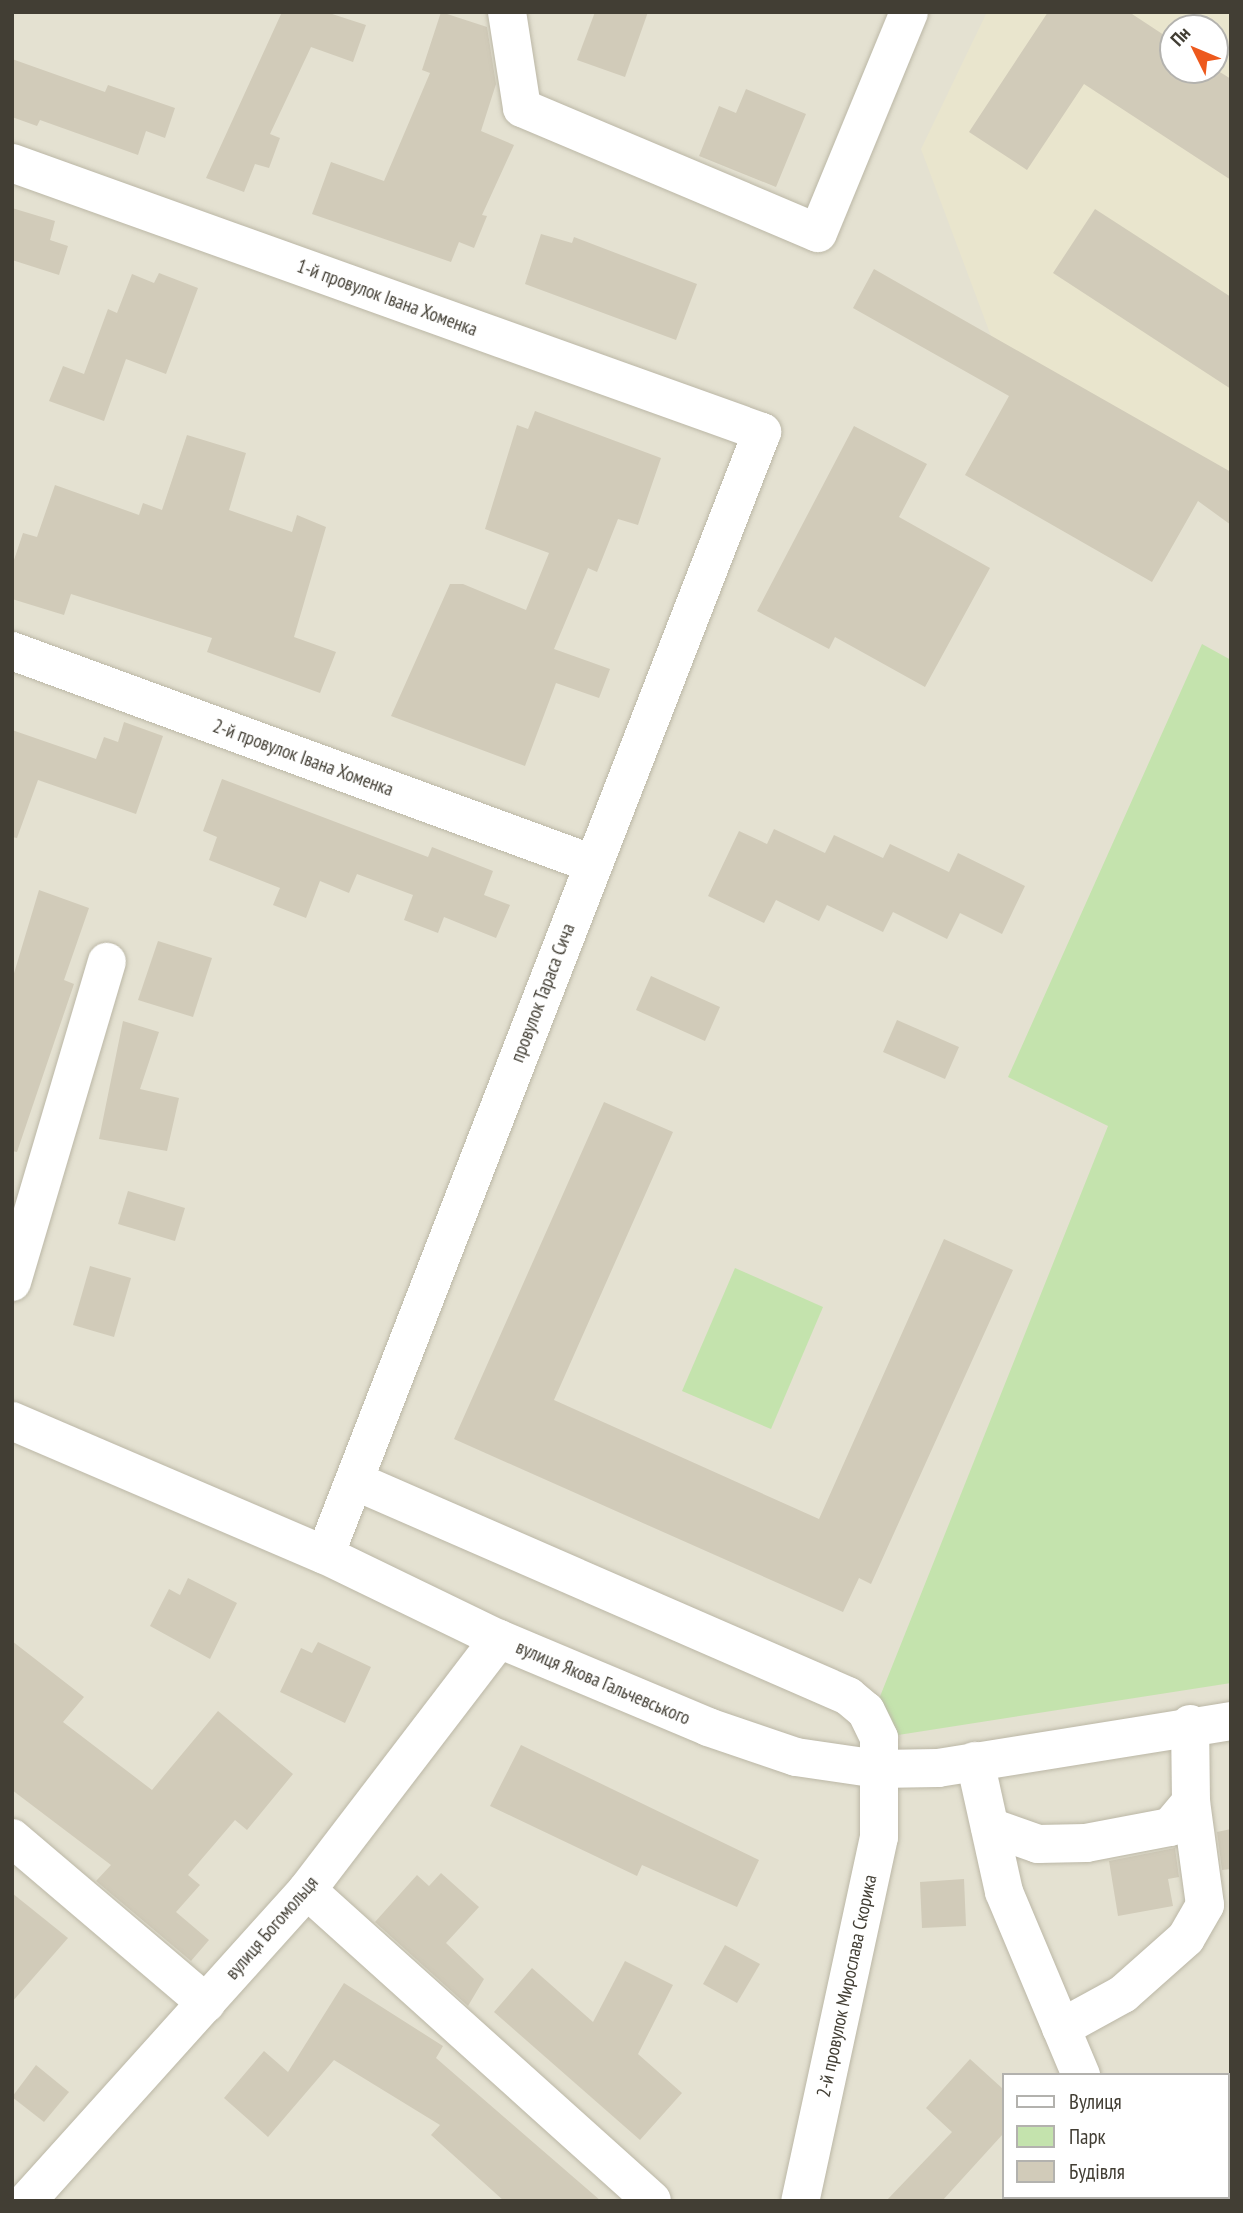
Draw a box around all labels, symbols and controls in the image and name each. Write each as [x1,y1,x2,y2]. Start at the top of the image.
north arrow [1159,14,1229,84]
text: Пн [1165,21,1195,51]
street label: 1-й провулок Івана Хоменка [294,255,480,341]
street label: 2-й провулок Івана Хоменка [210,715,396,801]
street label: провулок Тараса Сича [506,920,580,1066]
street label: вулиця Якова Гальчевського [512,1636,694,1730]
street label: вулиця Богомольця [221,1872,323,1984]
street label: 2-й провулок Мирослава Скорика [812,1873,882,2099]
legend [1002,2073,1229,2199]
text: Вулиця [1069,2088,1122,2115]
text: Парк [1069,2123,1106,2150]
text: Будівля [1069,2158,1125,2185]

